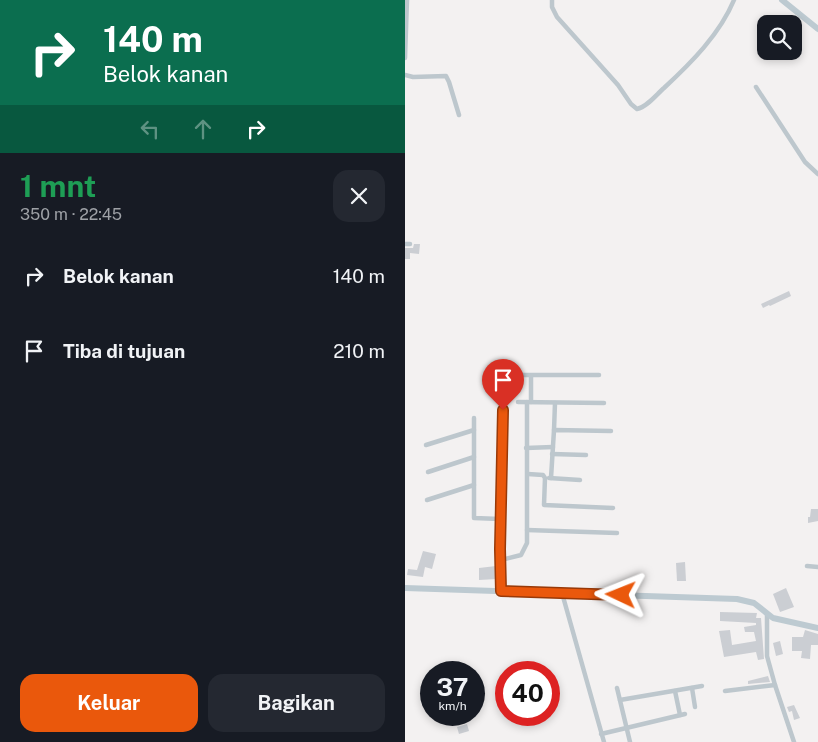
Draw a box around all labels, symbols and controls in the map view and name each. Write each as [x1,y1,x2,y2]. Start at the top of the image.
map controls [757,15,802,60]
button: search [757,15,802,60]
text: 140 m [103,19,203,60]
icon: right [20,20,85,85]
text: Belok kanan [103,61,228,87]
icon: left [136,115,164,143]
icon: ahead [189,115,217,143]
icon: right [242,115,270,143]
text: 1 mnt [20,168,96,204]
button: close [333,170,385,222]
text: 350 m · 22:45 [20,205,122,224]
icon: right [20,262,48,290]
text: Belok kanan [63,265,174,287]
text: 140 m [333,265,385,287]
icon: arrive [20,337,48,365]
text: Tiba di tujuan [63,340,185,362]
text: 210 m [333,340,385,362]
pin [482,359,524,410]
icon: arrive [489,366,517,394]
position arrow [594,568,646,620]
speed limit sign: 40 [495,661,560,726]
text: 37 [437,672,468,702]
button: Keluar [20,674,198,732]
button: Bagikan [208,674,385,732]
text: km/h [438,699,467,713]

